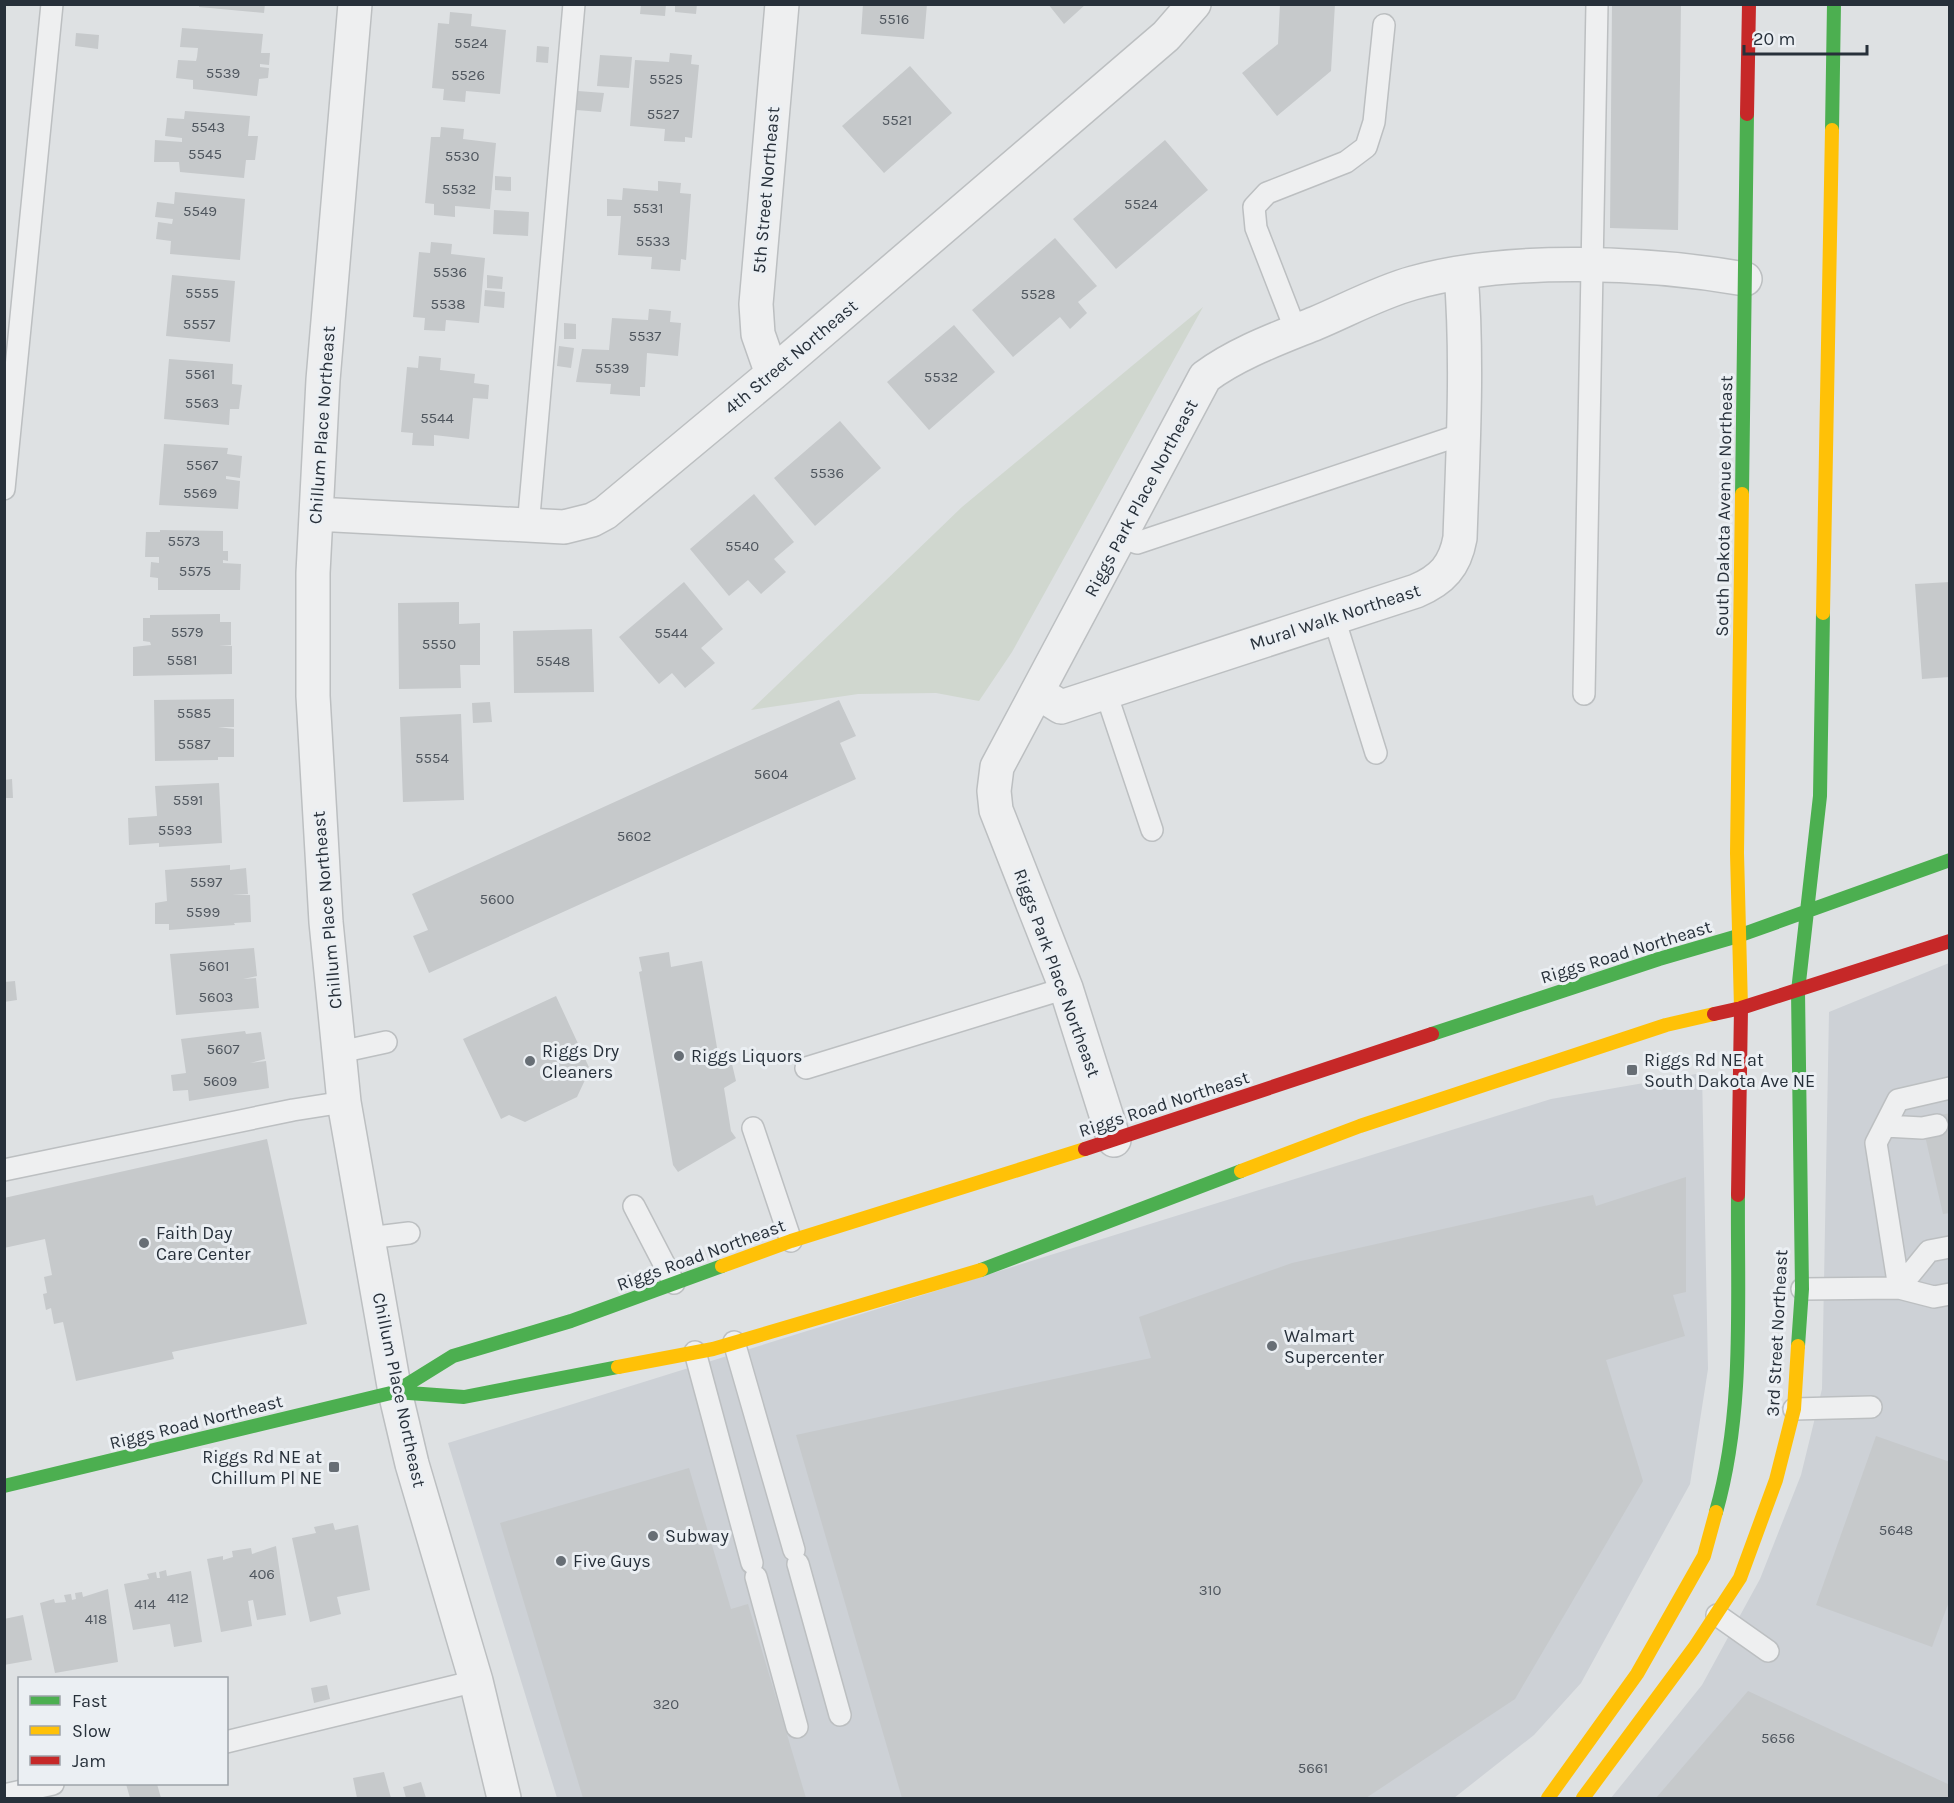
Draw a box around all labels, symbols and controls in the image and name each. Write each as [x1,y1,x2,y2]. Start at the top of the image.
house number: 5516 [879,10,909,28]
scale bar [1744,18,1867,56]
text: 20 m [1753,28,1795,50]
house number: 5524 [454,34,489,52]
house number: 5539 [206,64,240,82]
house number: 5526 [451,66,485,84]
house number: 5525 [649,70,683,88]
house number: 5527 [647,105,679,123]
street label: 5th Street Northeast [748,105,784,274]
house number: 5521 [882,111,912,129]
house number: 5543 [191,118,225,136]
house number: 5545 [188,145,222,163]
house number: 5530 [445,147,479,165]
house number: 5532 [442,180,476,198]
house number: 5524 [1124,195,1159,213]
house number: 5531 [633,199,663,217]
house number: 5549 [183,202,217,220]
house number: 5533 [636,232,670,250]
house number: 5536 [433,263,467,281]
house number: 5555 [185,284,219,302]
house number: 5528 [1021,285,1055,303]
house number: 5538 [430,295,466,313]
street label: 4th Street Northeast [720,295,862,419]
house number: 5557 [183,315,215,333]
street label: Chillum Place Northeast [304,325,340,525]
house number: 5537 [629,327,661,345]
house number: 5539 [595,359,629,377]
house number: 5561 [185,365,215,383]
house number: 5532 [924,368,958,386]
street label: South Dakota Avenue Northeast [1711,375,1737,637]
house number: 5563 [185,394,219,412]
street label: Riggs Park Place Northeast [1079,395,1203,601]
house number: 5544 [420,409,454,427]
house number: 5567 [186,456,218,474]
house number: 5536 [810,464,844,482]
house number: 5569 [183,484,217,502]
house number: 5573 [168,532,200,550]
house number: 5540 [725,537,759,555]
house number: 5575 [179,562,211,580]
street label: Mural Walk Northeast [1247,579,1423,655]
house number: 5579 [171,623,203,641]
house number: 5544 [654,624,688,642]
house number: 5550 [422,635,456,653]
house number: 5581 [166,651,198,669]
house number: 5548 [536,652,570,670]
house number: 5585 [177,704,211,722]
house number: 5587 [177,735,211,753]
house number: 5554 [415,749,450,767]
house number: 5604 [754,765,789,783]
house number: 5591 [173,791,203,809]
street label: Chillum Place Northeast [307,810,347,1010]
house number: 5593 [158,821,192,839]
house number: 5602 [617,827,651,845]
street label: Riggs Park Place Northeast [1009,866,1105,1081]
house number: 5597 [190,873,222,891]
house number: 5600 [480,890,515,908]
house number: 5599 [186,903,220,921]
street label: Riggs Road Northeast [1538,915,1714,989]
house number: 5601 [199,957,229,975]
house number: 5603 [199,988,233,1006]
house number: 5607 [207,1040,240,1058]
place label: Riggs Dry Cleaners [542,1040,620,1083]
place label: Riggs Liquors [691,1045,802,1067]
marker: Riggs Liquors [672,1049,686,1063]
place label: Riggs Rd NE at South Dakota Ave NE [1644,1049,1815,1092]
marker: Riggs Dry Cleaners [523,1054,537,1068]
marker: Riggs Rd NE at South Dakota Ave NE [1625,1063,1639,1077]
street label: Riggs Road Northeast [1076,1066,1252,1142]
house number: 5609 [203,1072,237,1090]
street label: Riggs Road Northeast [614,1214,789,1296]
place label: Faith Day Care Center [156,1222,251,1265]
marker: Faith Day Care Center [137,1236,151,1250]
street label: 3rd Street Northeast [1762,1249,1792,1417]
street label: Chillum Place Northeast [368,1291,430,1490]
place label: Walmart Supercenter [1284,1325,1384,1368]
marker: Walmart Supercenter [1265,1339,1279,1353]
street label: Riggs Road Northeast [107,1390,285,1454]
place label: Riggs Rd NE at Chillum Pl NE [202,1446,322,1489]
marker: Riggs Rd NE at Chillum Pl NE [327,1460,341,1474]
house number: 5648 [1879,1521,1913,1539]
place label: Subway [665,1525,729,1547]
marker: Subway [646,1529,660,1543]
place label: Five Guys [573,1550,651,1572]
marker: Five Guys [554,1554,568,1568]
house number: 406 [249,1565,275,1583]
house number: 310 [1199,1581,1221,1599]
house number: 412 [167,1589,189,1607]
house number: 414 [134,1595,156,1613]
house number: 418 [85,1610,107,1628]
legend [18,1677,228,1785]
text: Fast [72,1690,107,1712]
house number: 320 [653,1695,679,1713]
text: Slow [72,1720,111,1742]
house number: 5656 [1761,1729,1795,1747]
text: Jam [72,1750,106,1772]
house number: 5661 [1298,1759,1328,1777]

